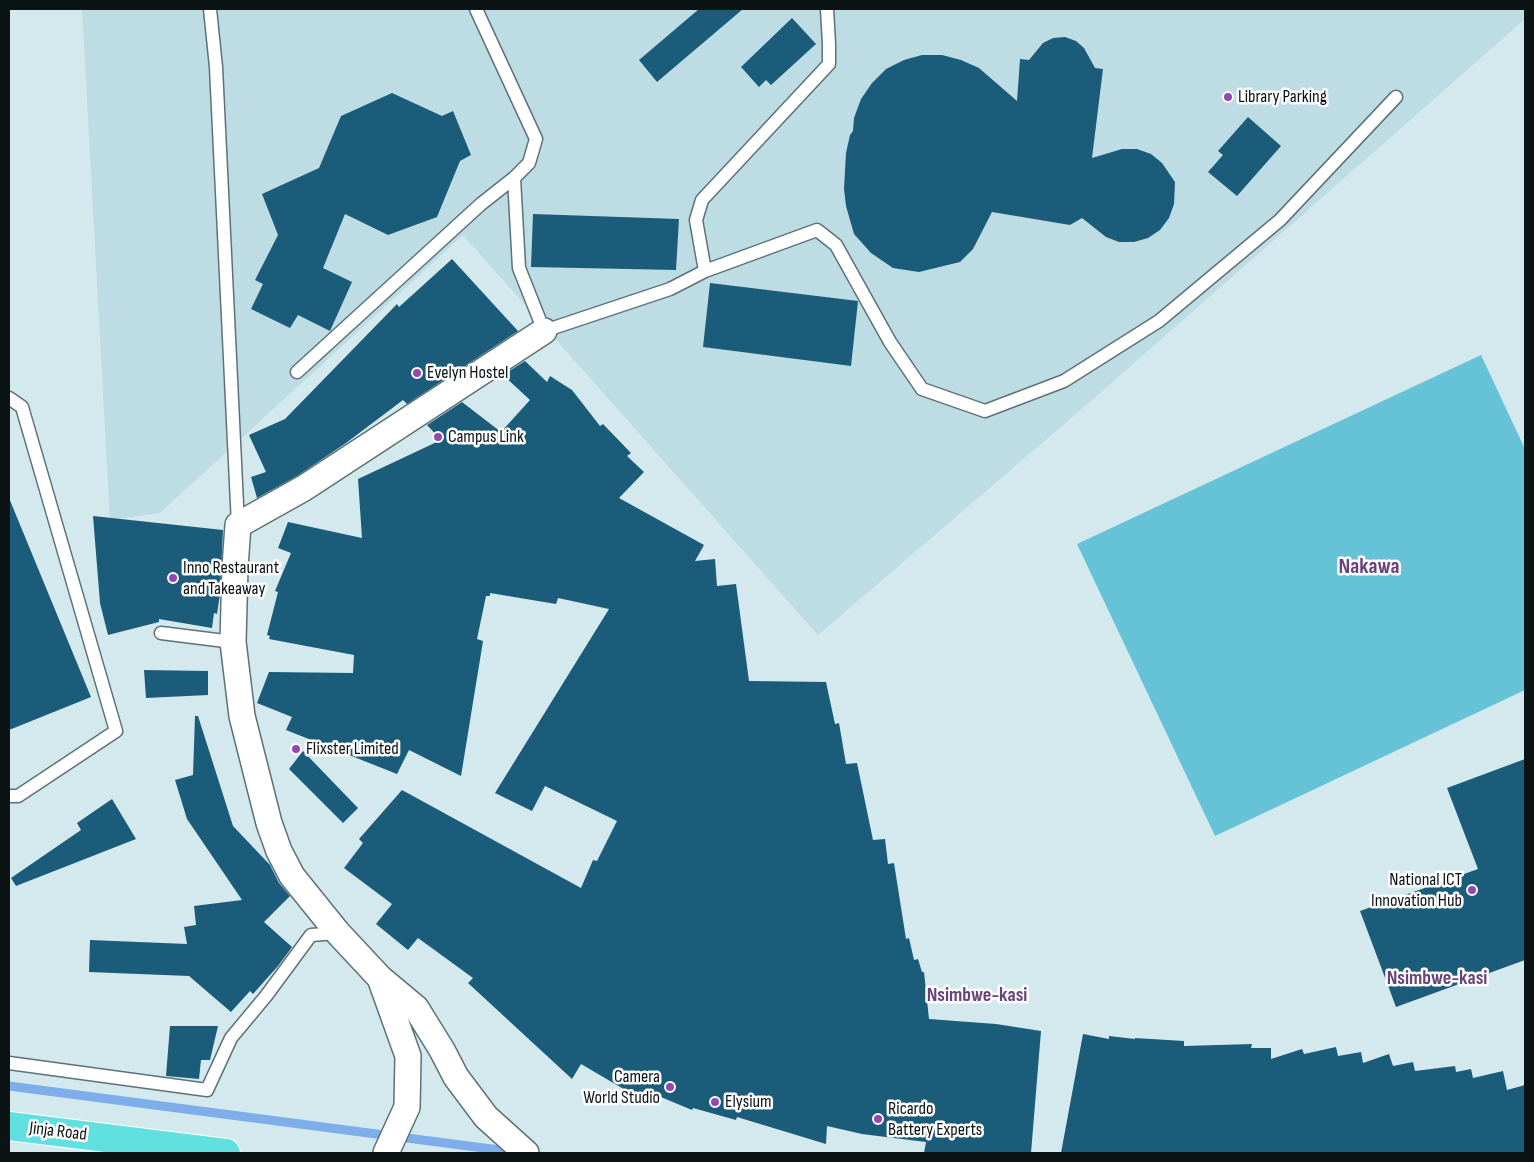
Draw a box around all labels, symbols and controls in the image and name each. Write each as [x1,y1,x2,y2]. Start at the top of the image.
place label: Library Parking [1238,86,1327,108]
marker: Library Parking [1222,91,1234,103]
place label: Evelyn Hostel [427,362,508,384]
marker: Evelyn Hostel [411,367,423,379]
place label: Campus Link [448,426,524,448]
marker: Campus Link [432,431,444,443]
district label: Nakawa [1339,554,1399,580]
place label: Inno Restaurant and Takeaway [183,557,279,600]
marker: Inno Restaurant and Takeaway [167,572,179,584]
place label: Flixster Limited [306,738,399,760]
marker: Flixster Limited [290,743,302,755]
place label: National ICT Innovation Hub [1371,869,1462,912]
marker: National ICT Innovation Hub [1466,884,1478,896]
district label: Nsimbwe-kasi [1387,967,1487,991]
district label: Nsimbwe-kasi [927,984,1027,1008]
place label: Camera World Studio [583,1066,660,1108]
marker: Camera World Studio [664,1081,676,1093]
place label: Elysium [725,1091,772,1113]
marker: Elysium [709,1096,721,1108]
place label: Ricardo Battery Experts [888,1098,982,1140]
marker: Ricardo Battery Experts [872,1113,884,1125]
street label: Jinja Road [28,1118,88,1146]

